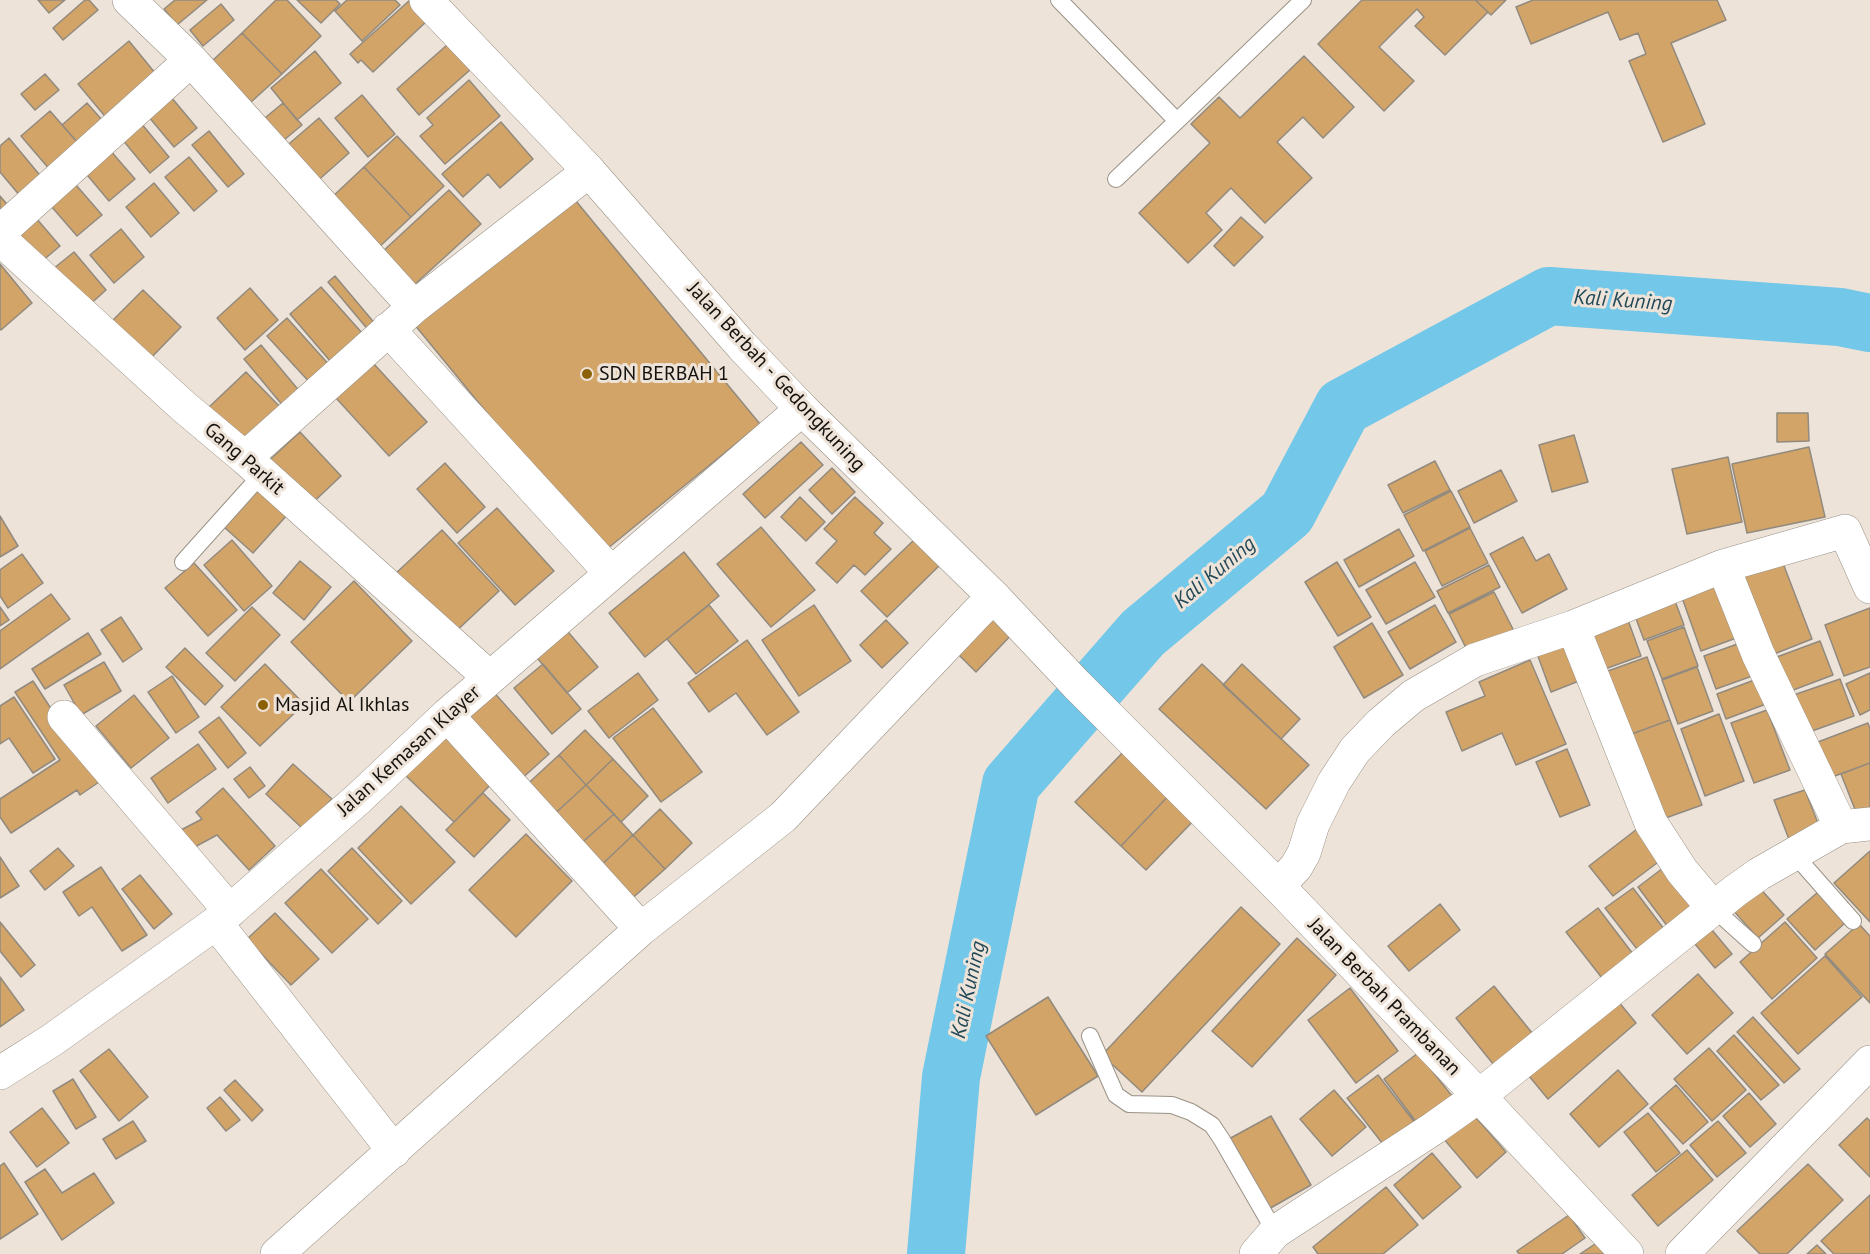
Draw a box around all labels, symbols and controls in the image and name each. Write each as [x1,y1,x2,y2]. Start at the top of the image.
street label: Jalan Berbah - Gedongkuning [682,277,870,477]
water label: Kali Kuning [1573,285,1673,317]
place label: SDN BERBAH 1 [599,362,729,386]
marker: SDN BERBAH 1 [580,367,594,381]
street label: Gang Parkit [199,418,289,500]
water label: Kali Kuning [1169,532,1261,614]
street label: Jalan Kemasan Klayer [333,681,485,821]
place label: Masjid Al Ikhlas [275,693,409,717]
marker: Masjid Al Ikhlas [256,698,270,712]
street label: Jalan Berbah Prambanan [1303,913,1465,1081]
water label: Kali Kuning [946,939,992,1041]

